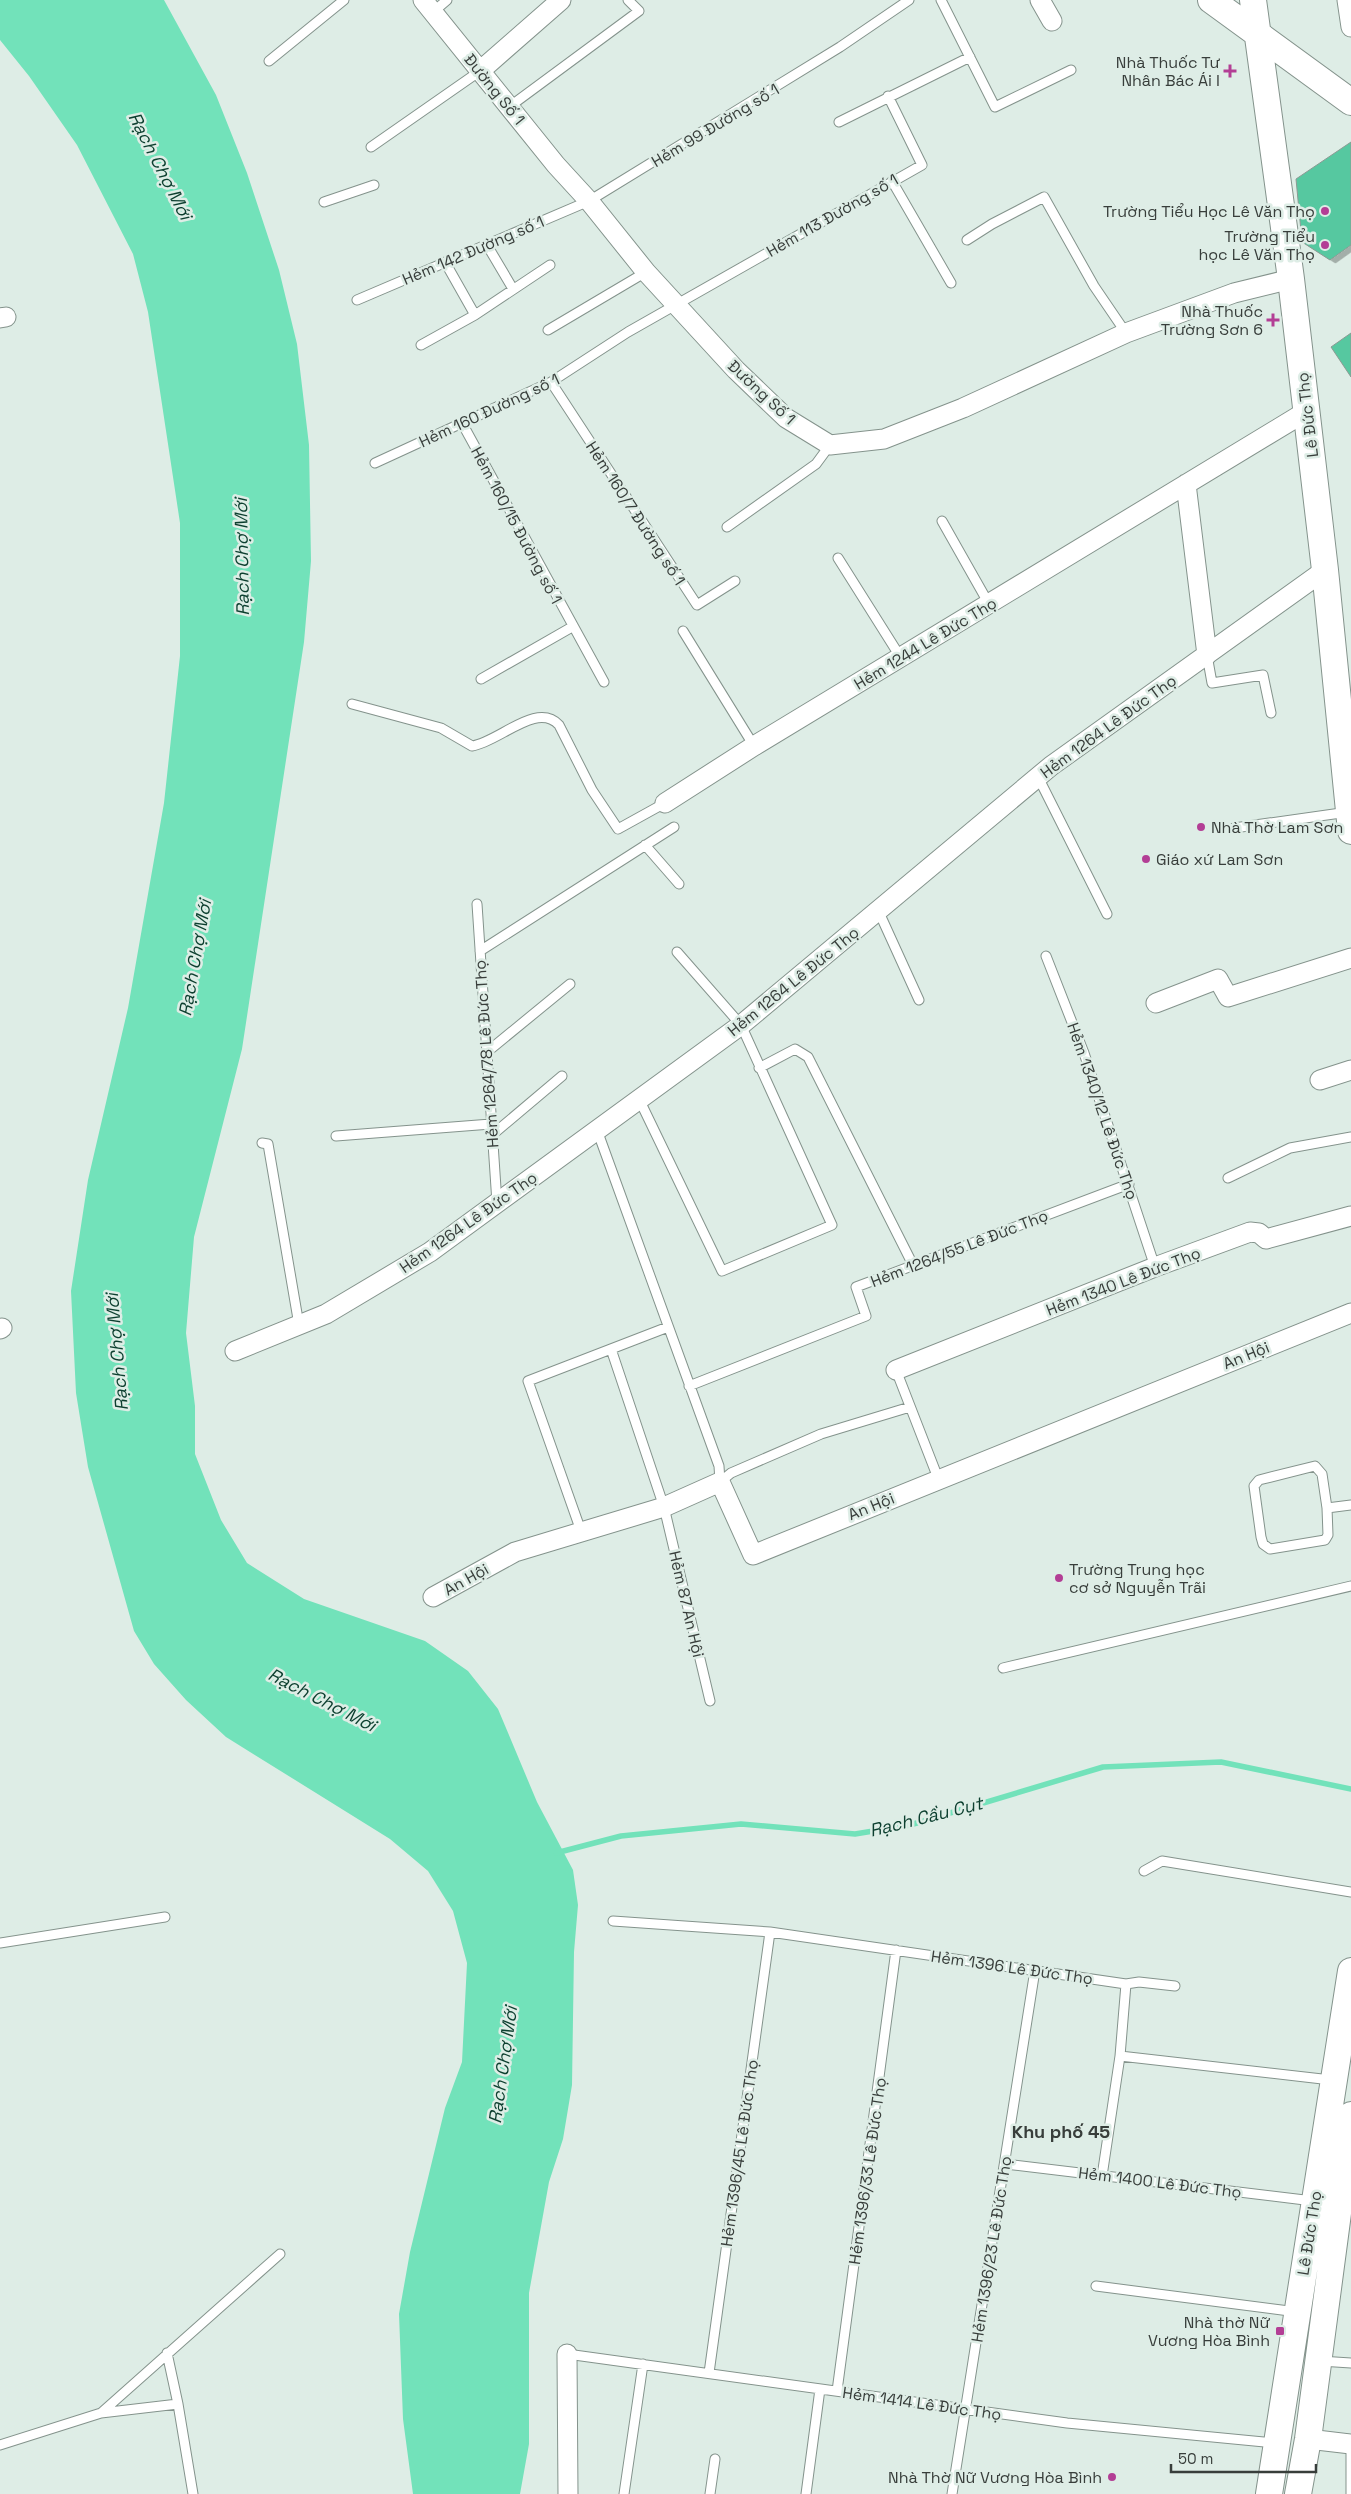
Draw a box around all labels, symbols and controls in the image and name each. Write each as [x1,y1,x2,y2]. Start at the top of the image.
street label: Đường Số 1 [460,49,530,129]
place label: Nhà Thuốc Tư Nhân Bác Ái I [1116,52,1220,91]
marker: Nhà Thuốc Tư Nhân Bác Ái I [1224,65,1236,77]
street label: Hẻm 99 Đường số 1 [647,79,783,172]
water label: Rạch Chợ Mới [123,108,199,226]
street label: Hẻm 113 Đường số 1 [762,169,902,262]
place label: Trường Tiểu Học Lê Văn Thọ [1103,201,1315,222]
marker: Trường Tiểu Học Lê Văn Thọ [1319,205,1331,217]
street label: Hẻm 142 Đường số 1 [399,211,547,290]
place label: Trường Tiểu học Lê Văn Thọ [1198,226,1315,265]
marker: Trường Tiểu học Lê Văn Thọ [1319,239,1331,251]
place label: Nhà Thuốc Trường Sơn 6 [1161,301,1263,340]
marker: Nhà Thuốc Trường Sơn 6 [1267,314,1279,326]
street label: Đường Số 1 [723,356,800,429]
street label: Hẻm 160 Đường số 1 [416,369,563,452]
street label: Lê Đức Thọ [1292,371,1323,459]
street label: Hẻm 160/7 Đường số 1 [581,437,690,589]
street label: Hẻm 160/15 Đường số 1 [466,443,567,607]
water label: Rạch Chợ Mới [229,495,254,616]
street label: Hẻm 1244 Lê Đức Thọ [850,592,1001,694]
street label: Hẻm 1264 Lê Đức Thọ [1036,670,1181,783]
place label: Nhà Thờ Lam Sơn [1211,817,1343,838]
marker: Nhà Thờ Lam Sơn [1195,821,1207,833]
place label: Giáo xứ Lam Sơn [1156,849,1283,870]
marker: Giáo xứ Lam Sơn [1140,853,1152,865]
water label: Rạch Chợ Mới [173,895,217,1018]
street label: Hẻm 1264 Lê Đức Thọ [723,922,863,1041]
street label: Hẻm 1264/78 Lê Đức Thọ [469,959,504,1149]
street label: Hẻm 1340/12 Lê Đức Thọ [1062,1020,1143,1203]
street label: Hẻm 1264 Lê Đức Thọ [395,1167,541,1278]
street label: Hẻm 1264/55 Lê Đức Thọ [867,1205,1051,1292]
street label: Hẻm 1340 Lê Đức Thọ [1043,1242,1203,1321]
water label: Rạch Chợ Mới [100,1290,133,1412]
street label: An Hội [1220,1337,1273,1374]
street label: An Hội [845,1488,898,1525]
street label: Hẻm 87 An Hội [664,1549,709,1660]
street label: An Hội [440,1559,492,1600]
place label: Trường Trung học cơ sở Nguyễn Trãi [1069,1559,1206,1598]
marker: Trường Trung học cơ sở Nguyễn Trãi [1053,1572,1065,1584]
water label: Rạch Chợ Mới [264,1663,382,1738]
water label: Rạch Cầu Cụt [867,1791,987,1842]
street label: Hẻm 1396 Lê Đức Thọ [930,1946,1094,1989]
water label: Rạch Chợ Mới [483,2002,522,2125]
street label: Hẻm 1396/45 Lê Đức Thọ [716,2058,763,2248]
street label: Hẻm 1396/33 Lê Đức Thọ [844,2076,891,2266]
district label: Khu phố 45 [1012,2120,1110,2143]
street label: Hẻm 1396/23 Lê Đức Thọ [966,2154,1017,2344]
street label: Hẻm 1400 Lê Đức Thọ [1077,2162,1243,2203]
street label: Lê Đức Thọ [1292,2189,1327,2277]
place label: Nhà thờ Nữ Vương Hòa Bình [1148,2312,1270,2351]
marker: Nhà thờ Nữ Vương Hòa Bình [1274,2325,1286,2337]
street label: Hẻm 1414 Lê Đức Thọ [841,2382,1003,2425]
scale bar [1171,2442,1316,2474]
text: 50 m [1178,2449,1213,2468]
place label: Nhà Thờ Nữ Vương Hòa Bình [888,2467,1102,2488]
marker: Nhà Thờ Nữ Vương Hòa Bình [1106,2471,1118,2483]

